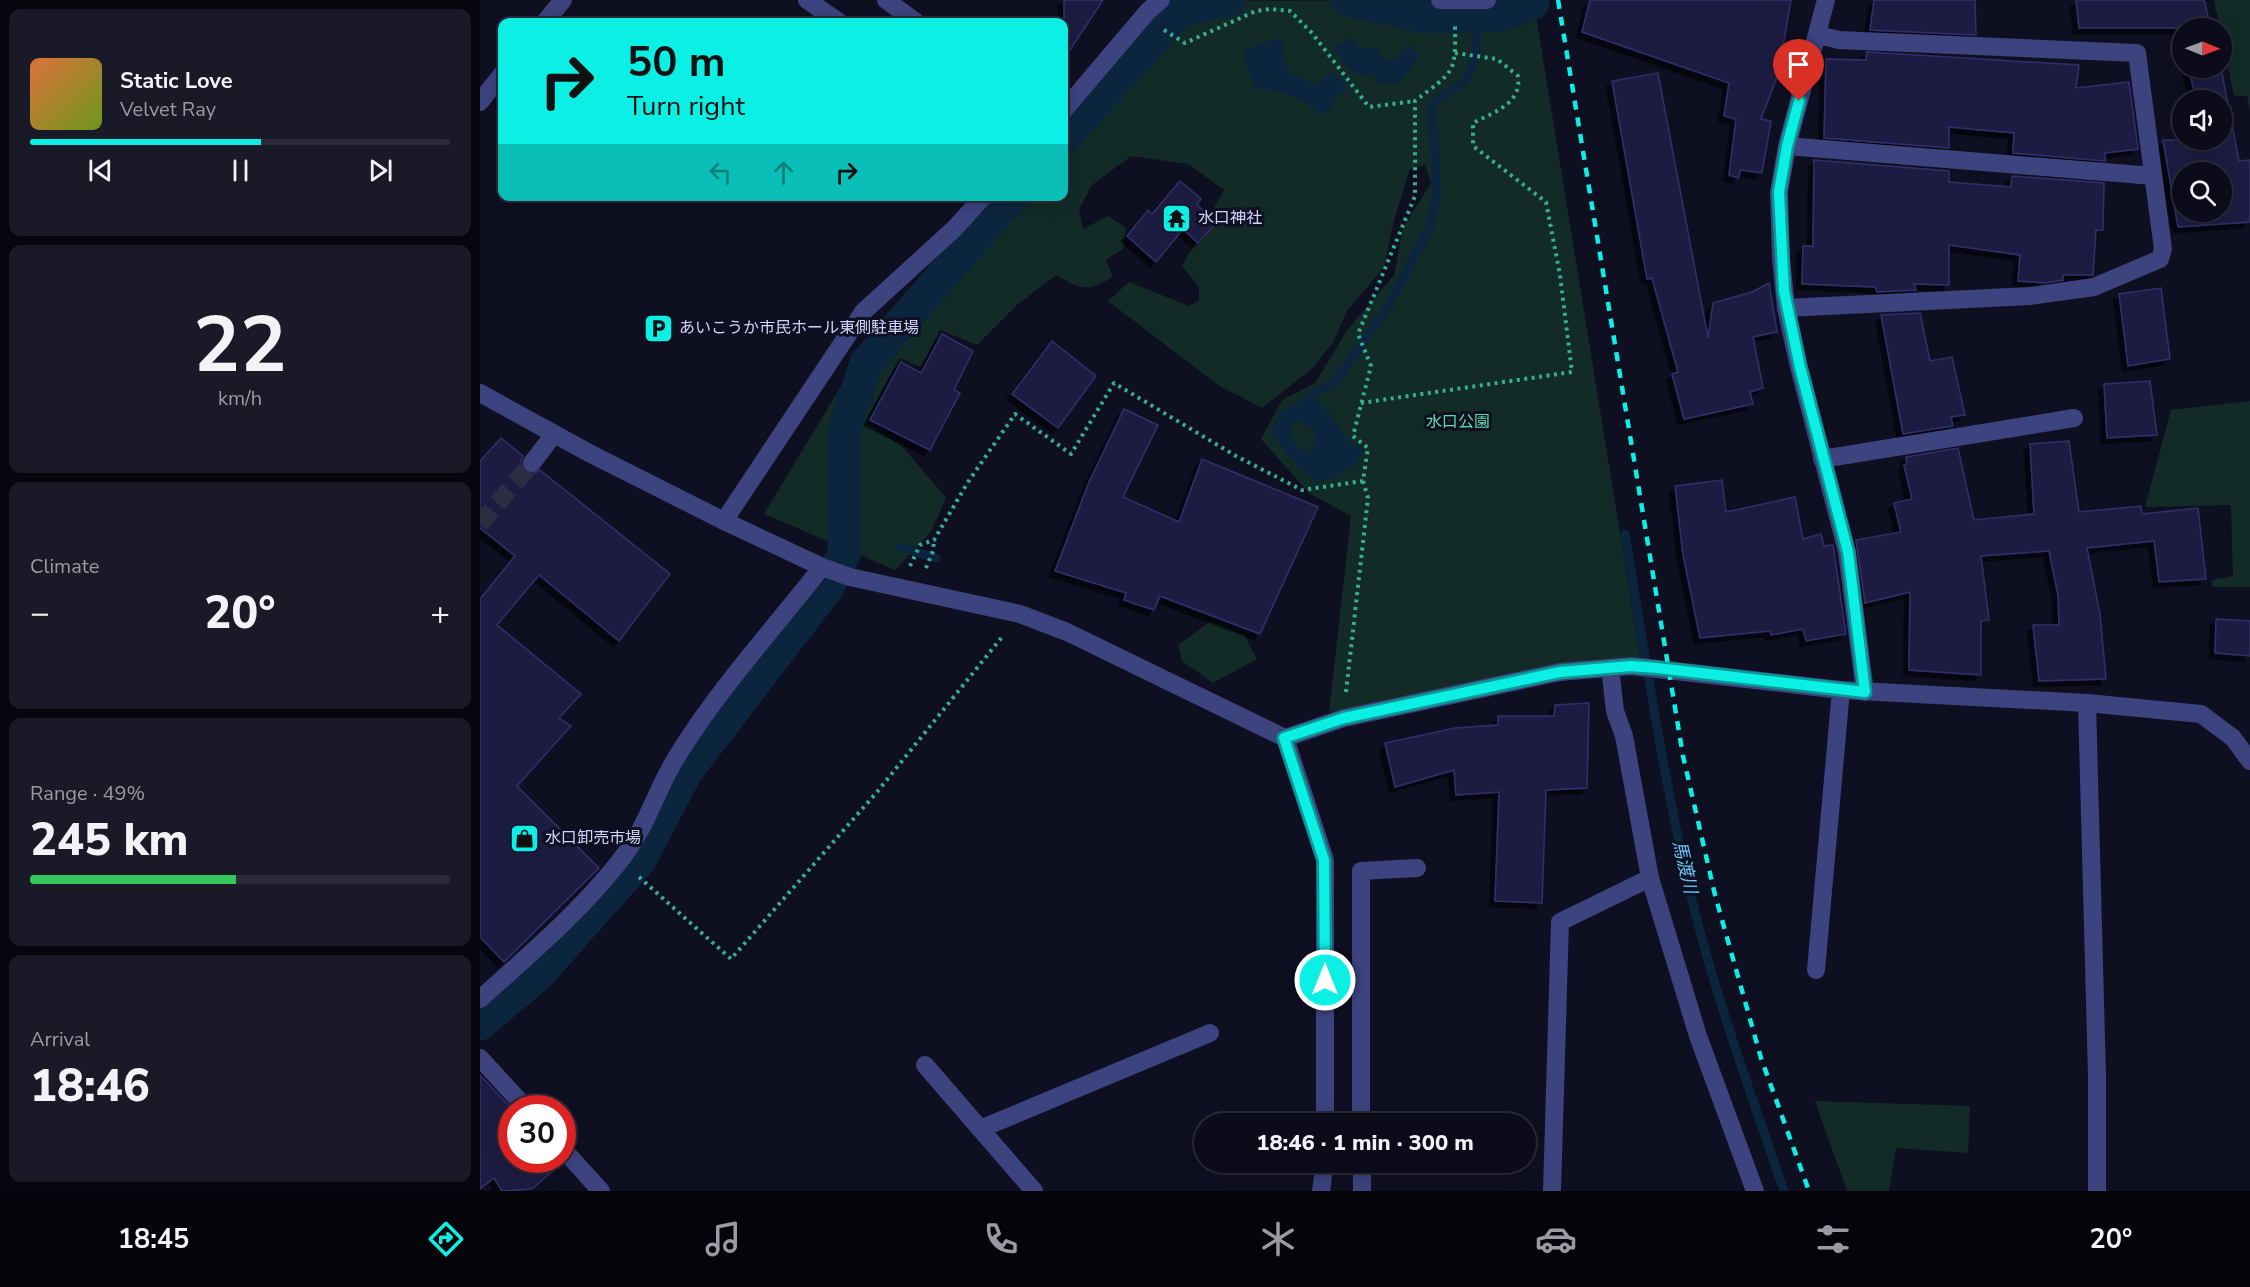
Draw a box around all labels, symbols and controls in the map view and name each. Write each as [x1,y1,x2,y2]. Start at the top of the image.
north arrow [2172,18,2232,78]
map controls [2172,18,2232,222]
text: 50 m [627,34,726,91]
pin [1773,39,1824,101]
icon: right [528,42,606,120]
icon: arrive [1782,48,1815,81]
text: Static Love [120,66,233,96]
text: Turn right [627,88,745,125]
button: sound [2172,90,2232,150]
text: Velvet Ray [120,96,216,123]
icon: previous [84,154,117,187]
icon: pause [224,154,257,187]
icon: next [364,154,397,187]
icon: left [704,156,737,189]
icon: ahead [767,156,800,189]
icon: right [830,156,863,189]
button: search [2172,162,2232,222]
temple icon: 水口神社 [1161,202,1193,234]
place label: 水口神社 [1198,207,1262,229]
text: 22 [193,292,287,399]
parking icon: あいこうか市民ホール東側駐車場 [642,312,674,344]
place label: あいこうか市民ホール東側駐車場 [679,317,919,339]
text: km/h [218,385,262,412]
park label: 水口公園 [1426,411,1490,433]
text: Climate [30,553,99,580]
text: 20° [204,583,276,644]
text: − [30,591,50,636]
text: + [430,591,450,636]
text: Range · 49% [30,780,145,807]
text: 245 km [30,810,189,871]
shop icon: 水口卸売市場 [508,822,540,854]
place label: 水口卸売市場 [545,827,641,849]
water label: 馬渡川 [1667,838,1703,898]
position arrow [1293,948,1357,1012]
text: Arrival [30,1026,90,1053]
text: 18:46 [30,1056,150,1117]
speed limit sign: 30 [498,1095,576,1173]
text: 18:46 · 1 min · 300 m [1256,1128,1474,1158]
icon: directions [425,1218,467,1260]
icon: music [702,1218,744,1260]
icon: phone [980,1218,1022,1260]
icon: climate [1257,1218,1299,1260]
icon: car [1535,1218,1577,1260]
icon: filters [1812,1218,1854,1260]
text: 18:45 [118,1221,189,1258]
text: 20° [2090,1221,2132,1258]

